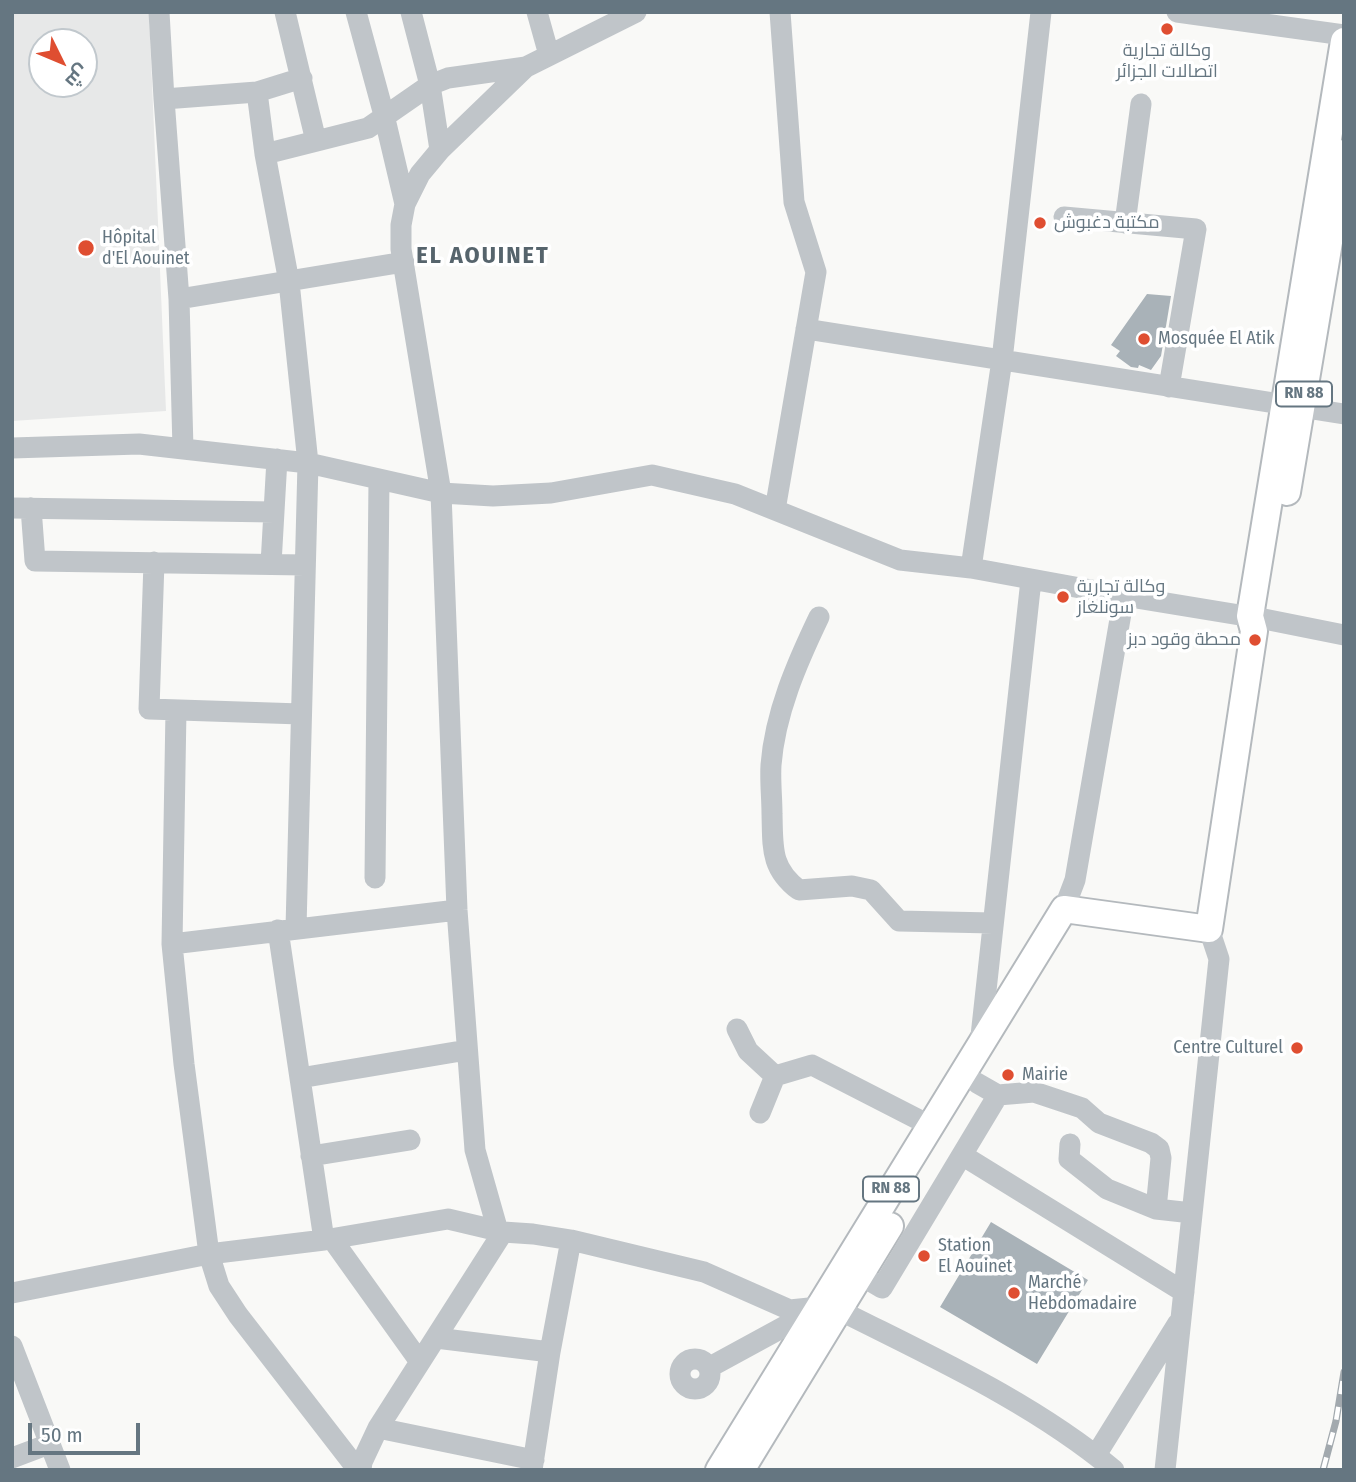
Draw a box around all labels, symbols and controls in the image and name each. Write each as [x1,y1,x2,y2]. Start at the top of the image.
marker: وكالة تجارية اتصالات الجزائر [1159,21,1175,37]
north arrow [28,28,98,98]
place label: وكالة تجارية اتصالات الجزائر [1116,40,1218,82]
text: ش [61,60,94,93]
place label: مكتبة دغبوش [1054,212,1159,234]
marker: مكتبة دغبوش [1032,215,1048,231]
place label: Hôpital d'El Aouinet [102,227,190,270]
marker: Hôpital d'El Aouinet [76,238,96,258]
district label: EL AOUINET [418,242,548,270]
place label: Mosquée El Atik [1158,328,1275,350]
marker: Mosquée El Atik [1136,331,1152,347]
road number: RN 88 [1276,382,1332,406]
place label: وكالة تجارية سونلغاز [1077,576,1165,618]
marker: وكالة تجارية سونلغاز [1055,589,1071,605]
place label: محطة وقود دبز [1128,629,1241,651]
marker: محطة وقود دبز [1247,632,1263,648]
place label: Centre Culturel [1173,1037,1283,1059]
marker: Centre Culturel [1289,1040,1305,1056]
place label: Mairie [1022,1064,1068,1086]
marker: Mairie [1000,1067,1016,1083]
road number: RN 88 [863,1176,919,1202]
place label: Station El Aouinet [938,1235,1012,1278]
marker: Station El Aouinet [916,1248,932,1264]
place label: Marché Hebdomadaire [1028,1272,1137,1314]
marker: Marché Hebdomadaire [1006,1285,1022,1301]
scale bar [32,1408,144,1452]
text: 50 m [41,1422,83,1448]

